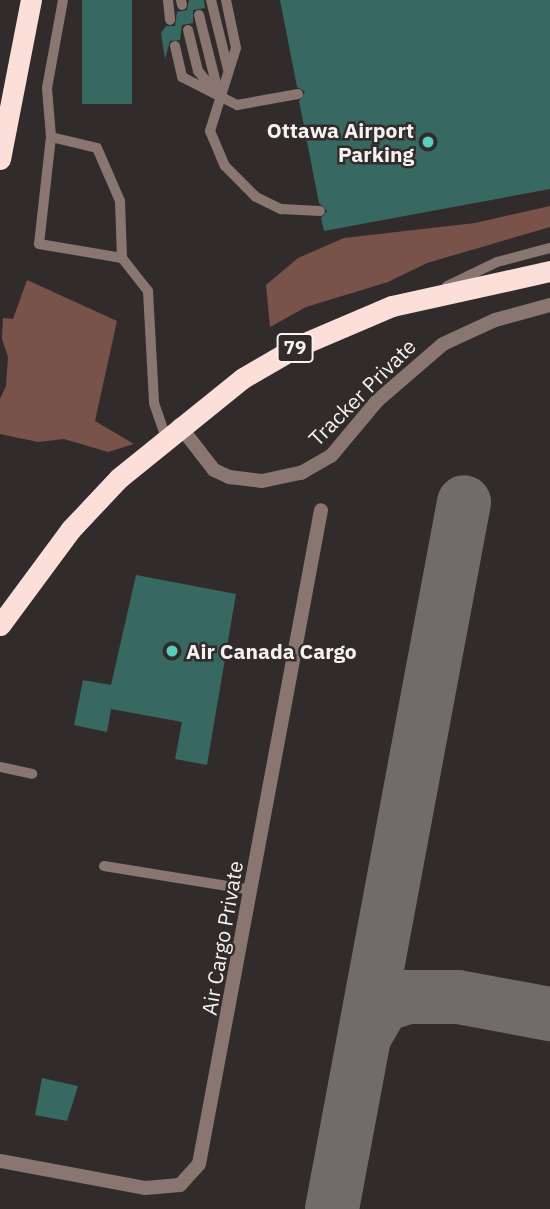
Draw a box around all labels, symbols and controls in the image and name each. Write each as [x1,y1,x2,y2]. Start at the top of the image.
place label: Ottawa Airport Parking [267,117,414,167]
marker: Ottawa Airport Parking [420,134,436,150]
road number: 79 [276,332,314,364]
street label: Tracker Private [303,333,421,451]
place label: Air Canada Cargo [186,638,357,664]
marker: Air Canada Cargo [164,643,180,659]
street label: Air Cargo Private [196,859,248,1017]

